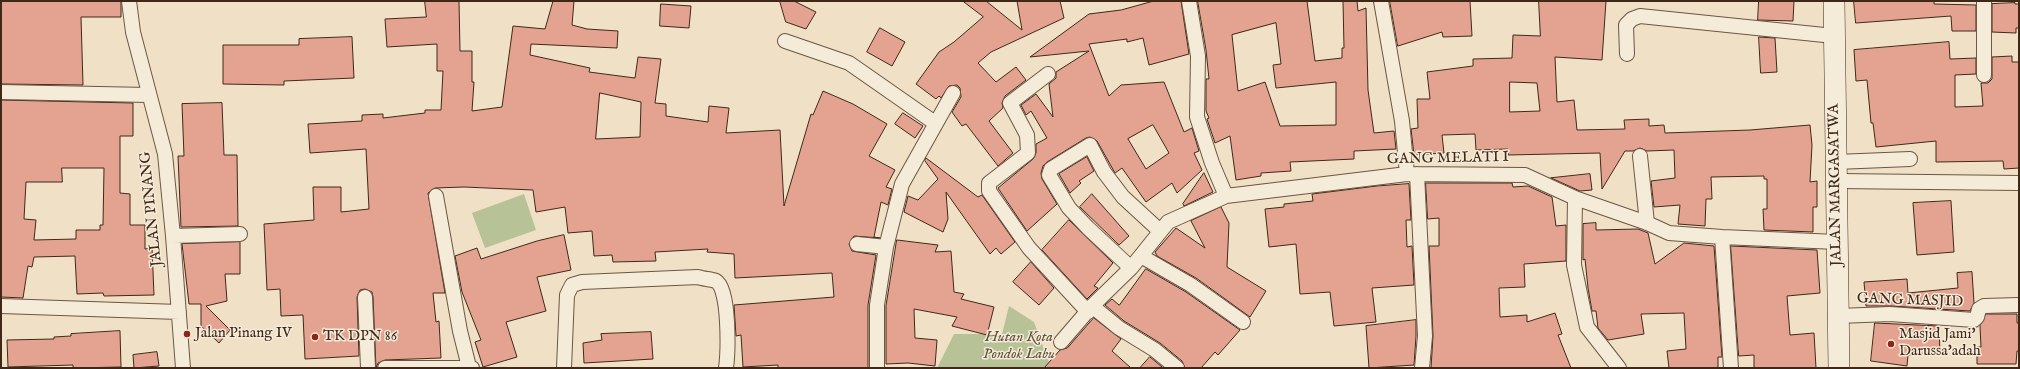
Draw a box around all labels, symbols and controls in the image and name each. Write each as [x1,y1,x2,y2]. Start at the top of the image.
street label: JALAN MARGASATWA [1826,104,1846,266]
street label: GANG MELATI I [1387,149,1509,169]
street label: JALAN PINANG [137,151,167,267]
street label: GANG MASJID [1856,290,1964,312]
place label: Jalan Pinang IV [195,325,292,343]
place label: Masjid Jami' Darussa'adah [1899,326,1981,361]
place label: TK DPN 86 [323,328,397,346]
marker: Jalan Pinang IV [182,329,192,339]
park label: Hutan Kota Pondok Labu [983,329,1055,364]
marker: TK DPN 86 [310,332,320,342]
marker: Masjid Jami' Darussa'adah [1886,339,1896,349]

